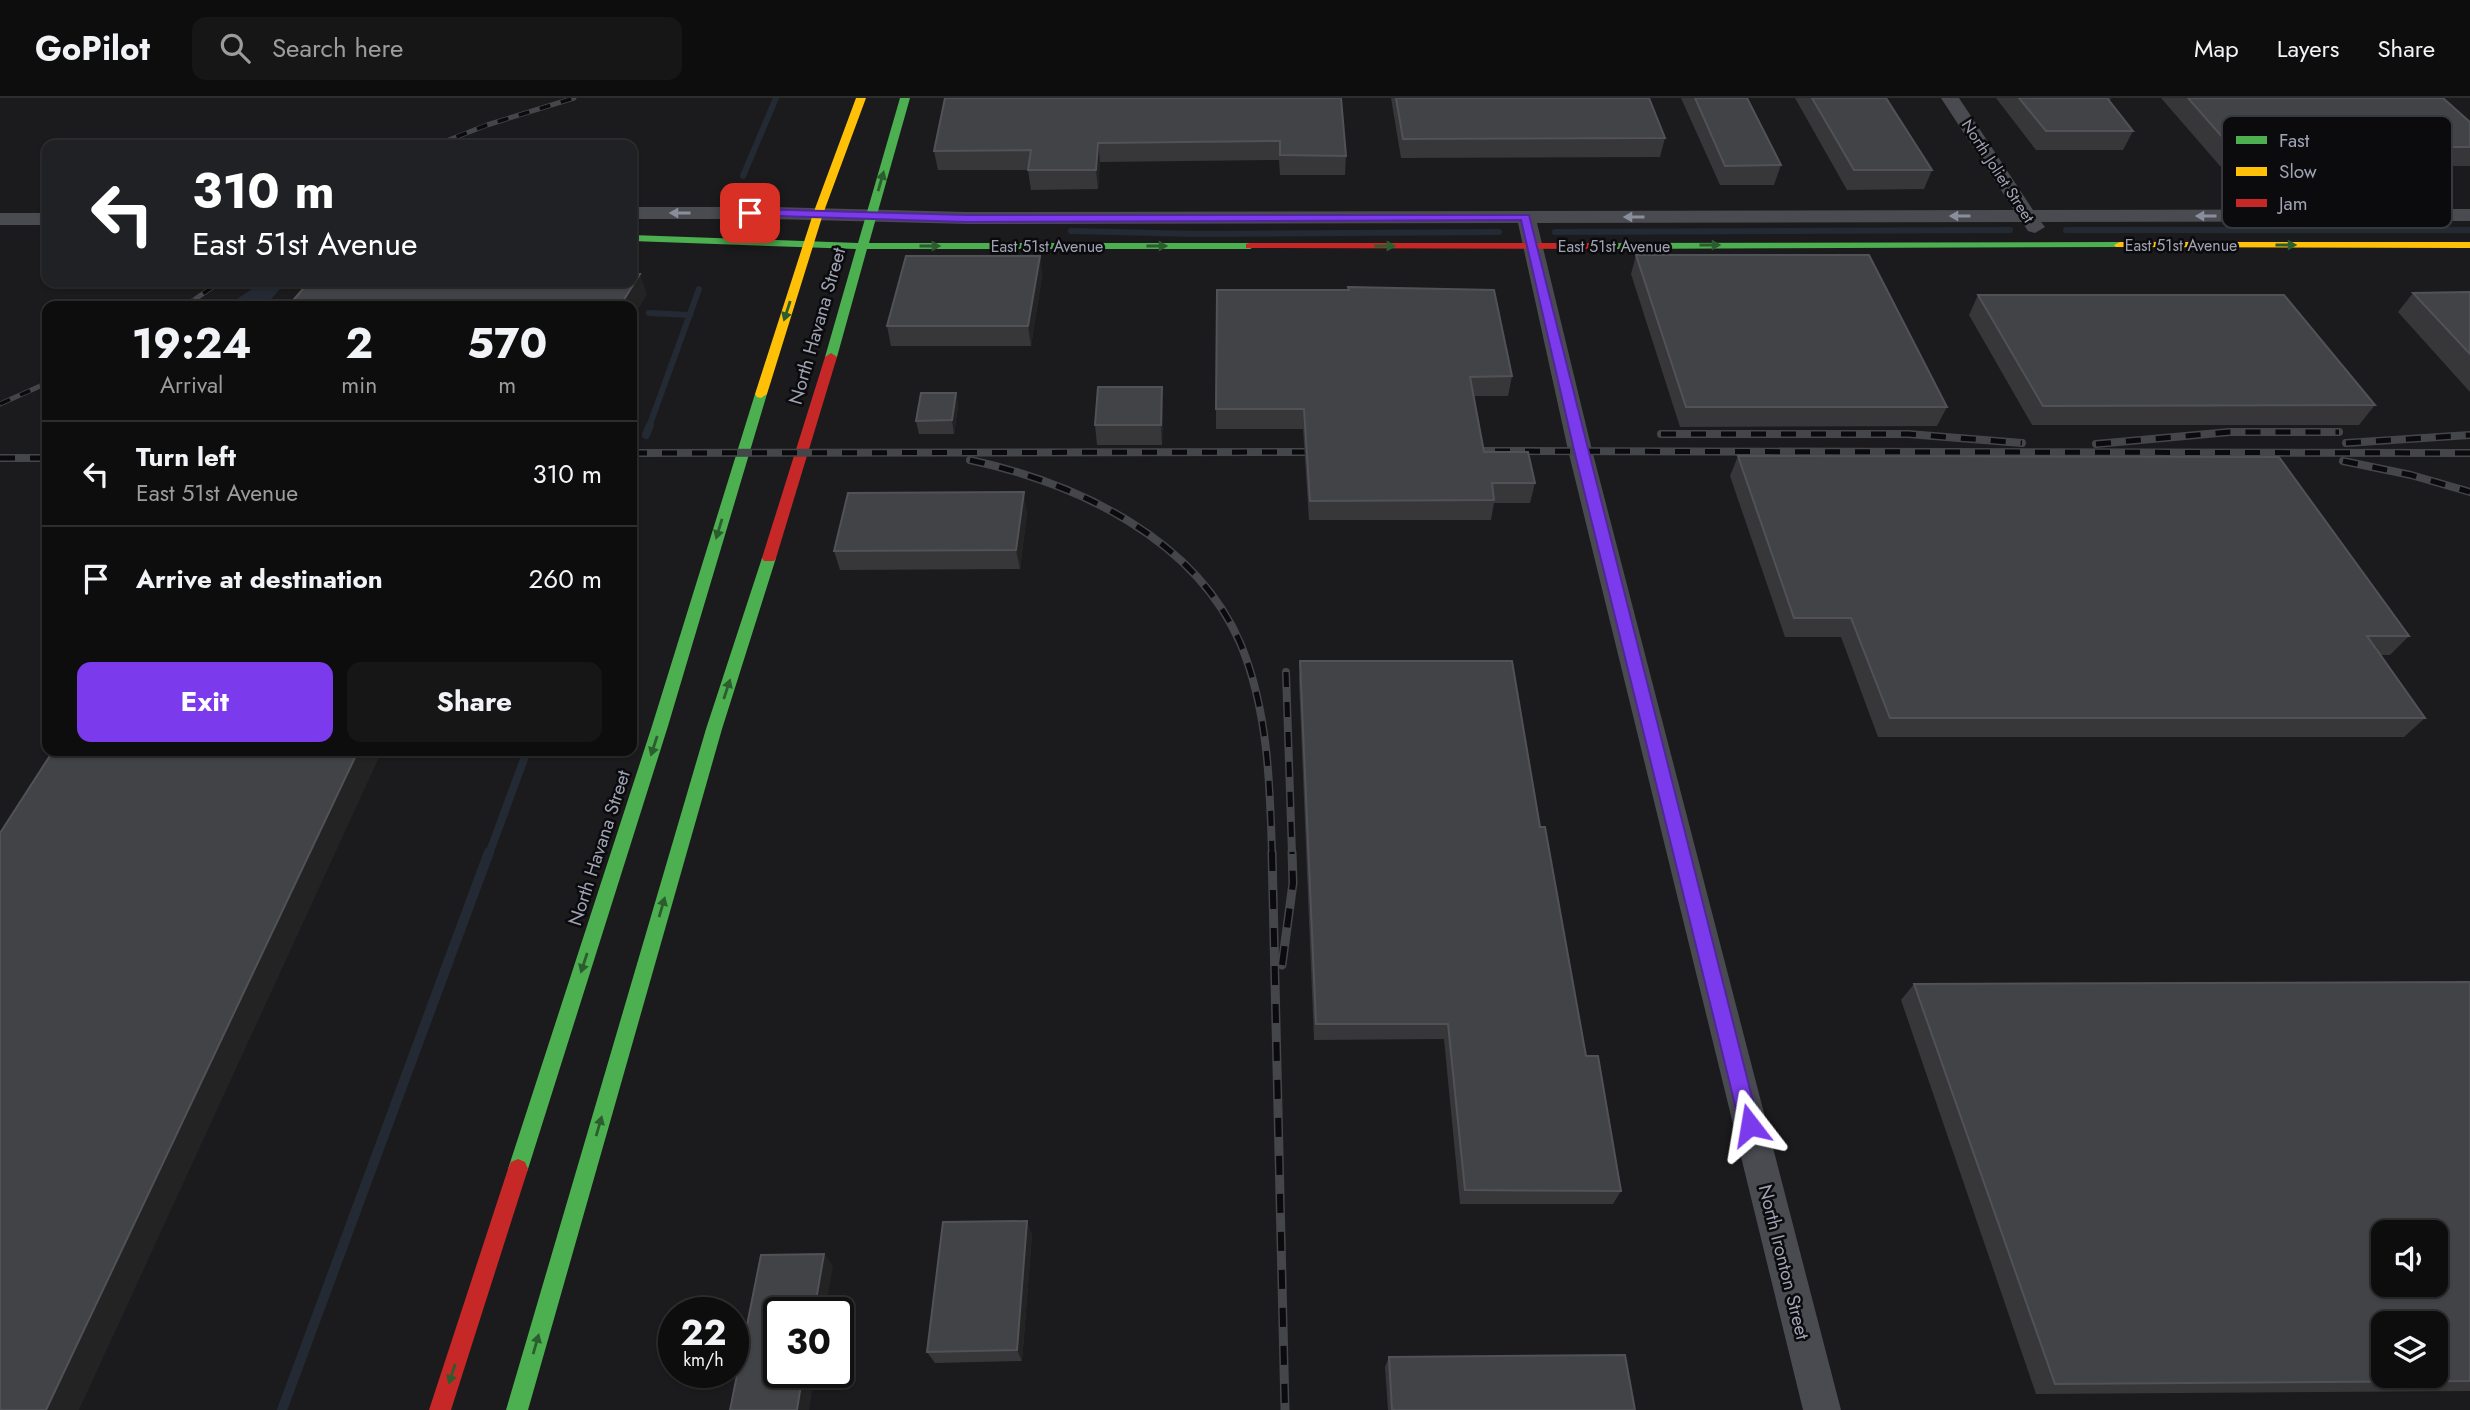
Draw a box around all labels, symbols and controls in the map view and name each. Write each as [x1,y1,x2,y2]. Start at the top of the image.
search box [192,17,682,80]
text: GoPilot [35,25,150,72]
icon: search [216,29,254,67]
text: Search here [272,29,403,67]
text: Map [2194,31,2239,66]
text: Layers [2277,31,2339,66]
text: Share [2377,31,2435,66]
street label: North Joliet Street [1956,115,2040,227]
legend [2222,116,2452,228]
text: Fast [2279,127,2310,154]
text: 310 m [192,156,335,226]
text: Slow [2279,158,2317,185]
icon: left [77,168,168,259]
one-way arrow [876,170,887,192]
pin [720,183,780,243]
text: Jam [2276,190,2308,217]
icon: arrive [731,194,769,232]
one-way arrow [669,207,691,219]
one-way arrow [1948,210,1970,222]
one-way arrow [2195,210,2217,222]
one-way arrow [1623,211,1645,223]
text: East 51st Avenue [192,221,417,267]
street label: East 51st Avenue [2125,234,2237,257]
street label: East 51st Avenue [991,235,1103,258]
street label: East 51st Avenue [1558,235,1670,258]
one-way arrow [1699,239,1721,251]
one-way arrow [2275,239,2297,251]
one-way arrow [919,240,941,252]
one-way arrow [1146,240,1168,252]
one-way arrow [1374,240,1396,252]
street label: North Havana Street [782,244,852,408]
one-way arrow [781,301,792,322]
text: 19:24 [132,313,252,374]
text: 2 [346,313,373,374]
text: 570 [467,313,547,374]
text: Arrival [160,368,223,402]
text: min [341,368,377,402]
text: m [498,368,516,402]
text: Turn left [136,438,236,476]
icon: left [77,455,115,493]
text: 310 m [532,455,602,493]
text: East 51st Avenue [136,476,298,510]
one-way arrow [714,518,724,539]
icon: arrive [77,560,115,598]
text: Arrive at destination [136,560,383,598]
text: 260 m [529,560,602,598]
button: Exit [77,662,333,742]
button: Share [347,662,602,742]
one-way arrow [722,679,732,700]
one-way arrow [648,736,659,757]
street label: North Havana Street [561,766,637,929]
one-way arrow [658,897,668,918]
one-way arrow [578,953,589,974]
position arrow [1713,1088,1787,1162]
one-way arrow [594,1115,605,1137]
street label: North Ironton Street [1752,1182,1816,1343]
map controls [2371,1220,2448,1388]
button: sound [2371,1220,2448,1297]
speed limit sign: 30 [763,1297,854,1388]
text: 22 [681,1308,726,1358]
button: layers [2371,1311,2448,1388]
one-way arrow [531,1334,541,1355]
text: km/h [683,1347,724,1373]
one-way arrow [446,1363,457,1384]

